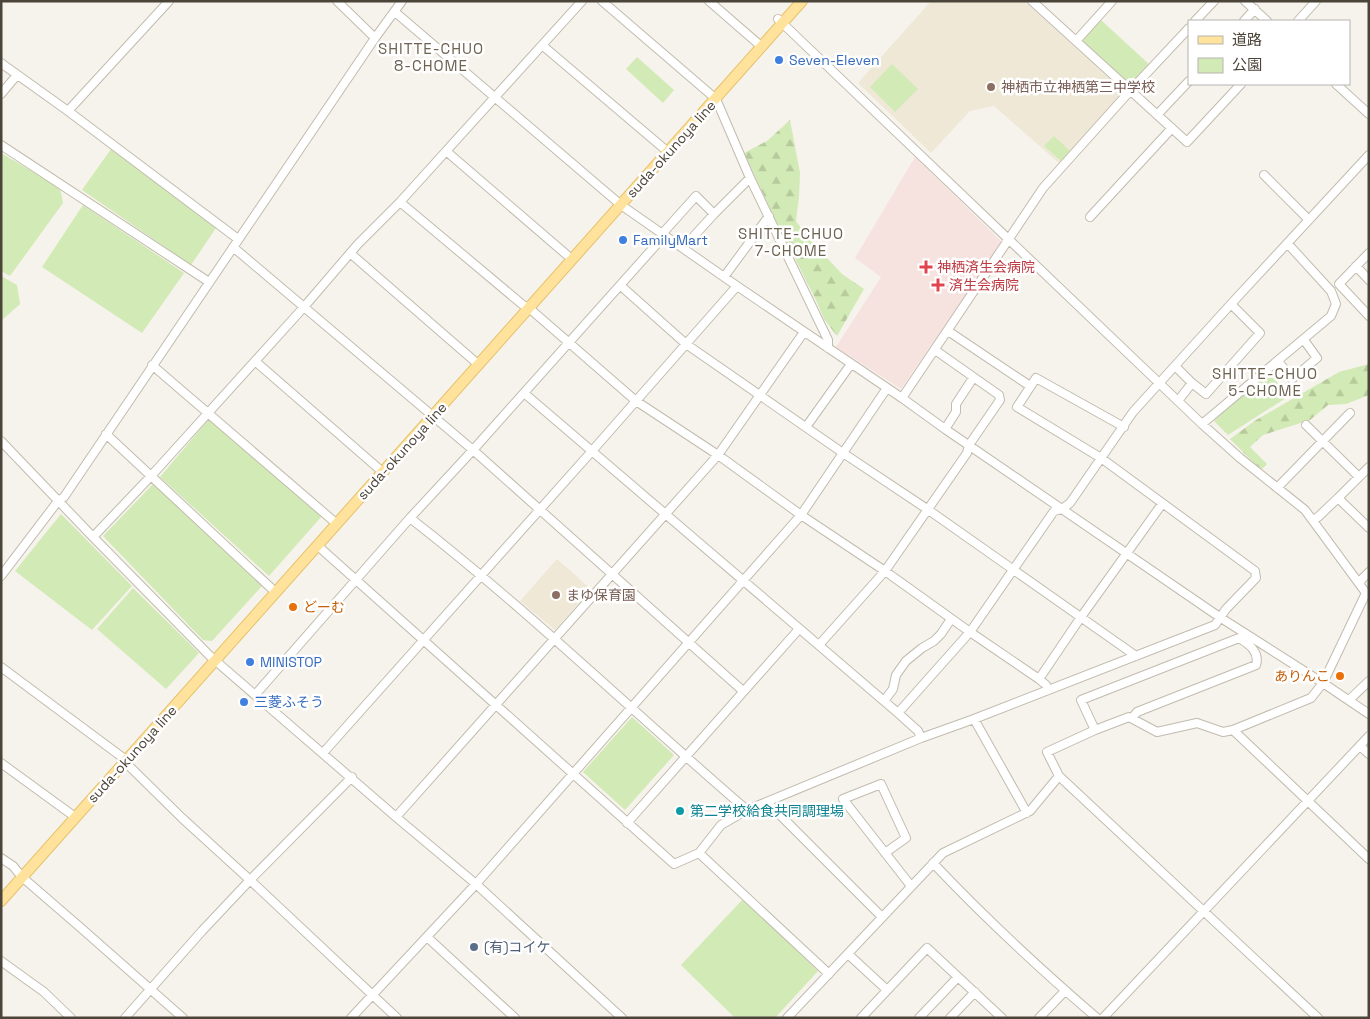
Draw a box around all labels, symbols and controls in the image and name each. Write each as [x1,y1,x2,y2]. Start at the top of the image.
legend [1188,20,1350,85]
text: 道路 [1232,30,1262,49]
district label: SHITTE-CHUO 8-CHOME [378,39,484,75]
place label: Seven-Eleven [789,51,880,69]
marker: Seven-Eleven [773,54,785,66]
text: 公園 [1232,55,1262,74]
place label: 神栖市立神栖第三中学校 [1001,78,1155,96]
marker: 神栖市立神栖第三中学校 [985,81,997,93]
street label: suda-okunoya line [622,96,720,202]
district label: SHITTE-CHUO 7-CHOME [738,224,844,260]
place label: FamilyMart [633,231,708,249]
marker: FamilyMart [617,234,629,246]
place label: 神栖済生会病院 [937,258,1035,276]
marker: 神栖済生会病院 [919,260,933,274]
place label: 済生会病院 [949,276,1019,294]
marker: 済生会病院 [931,278,945,292]
district label: SHITTE-CHUO 5-CHOME [1212,364,1318,400]
street label: suda-okunoya line [353,398,451,504]
place label: まゆ保育園 [566,586,636,604]
marker: まゆ保育園 [550,589,562,601]
place label: どーむ [303,598,345,616]
marker: どーむ [287,601,299,613]
place label: MINISTOP [260,653,322,671]
marker: MINISTOP [244,656,256,668]
place label: ありんこ [1274,667,1330,685]
marker: ありんこ [1334,670,1346,682]
place label: 三菱ふそう [254,693,324,711]
marker: 三菱ふそう [238,696,250,708]
street label: suda-okunoya line [83,701,181,807]
place label: 第二学校給食共同調理場 [690,802,844,820]
marker: 第二学校給食共同調理場 [674,805,686,817]
place label: (有)コイケ [484,938,551,956]
marker: (有)コイケ [468,941,480,953]

